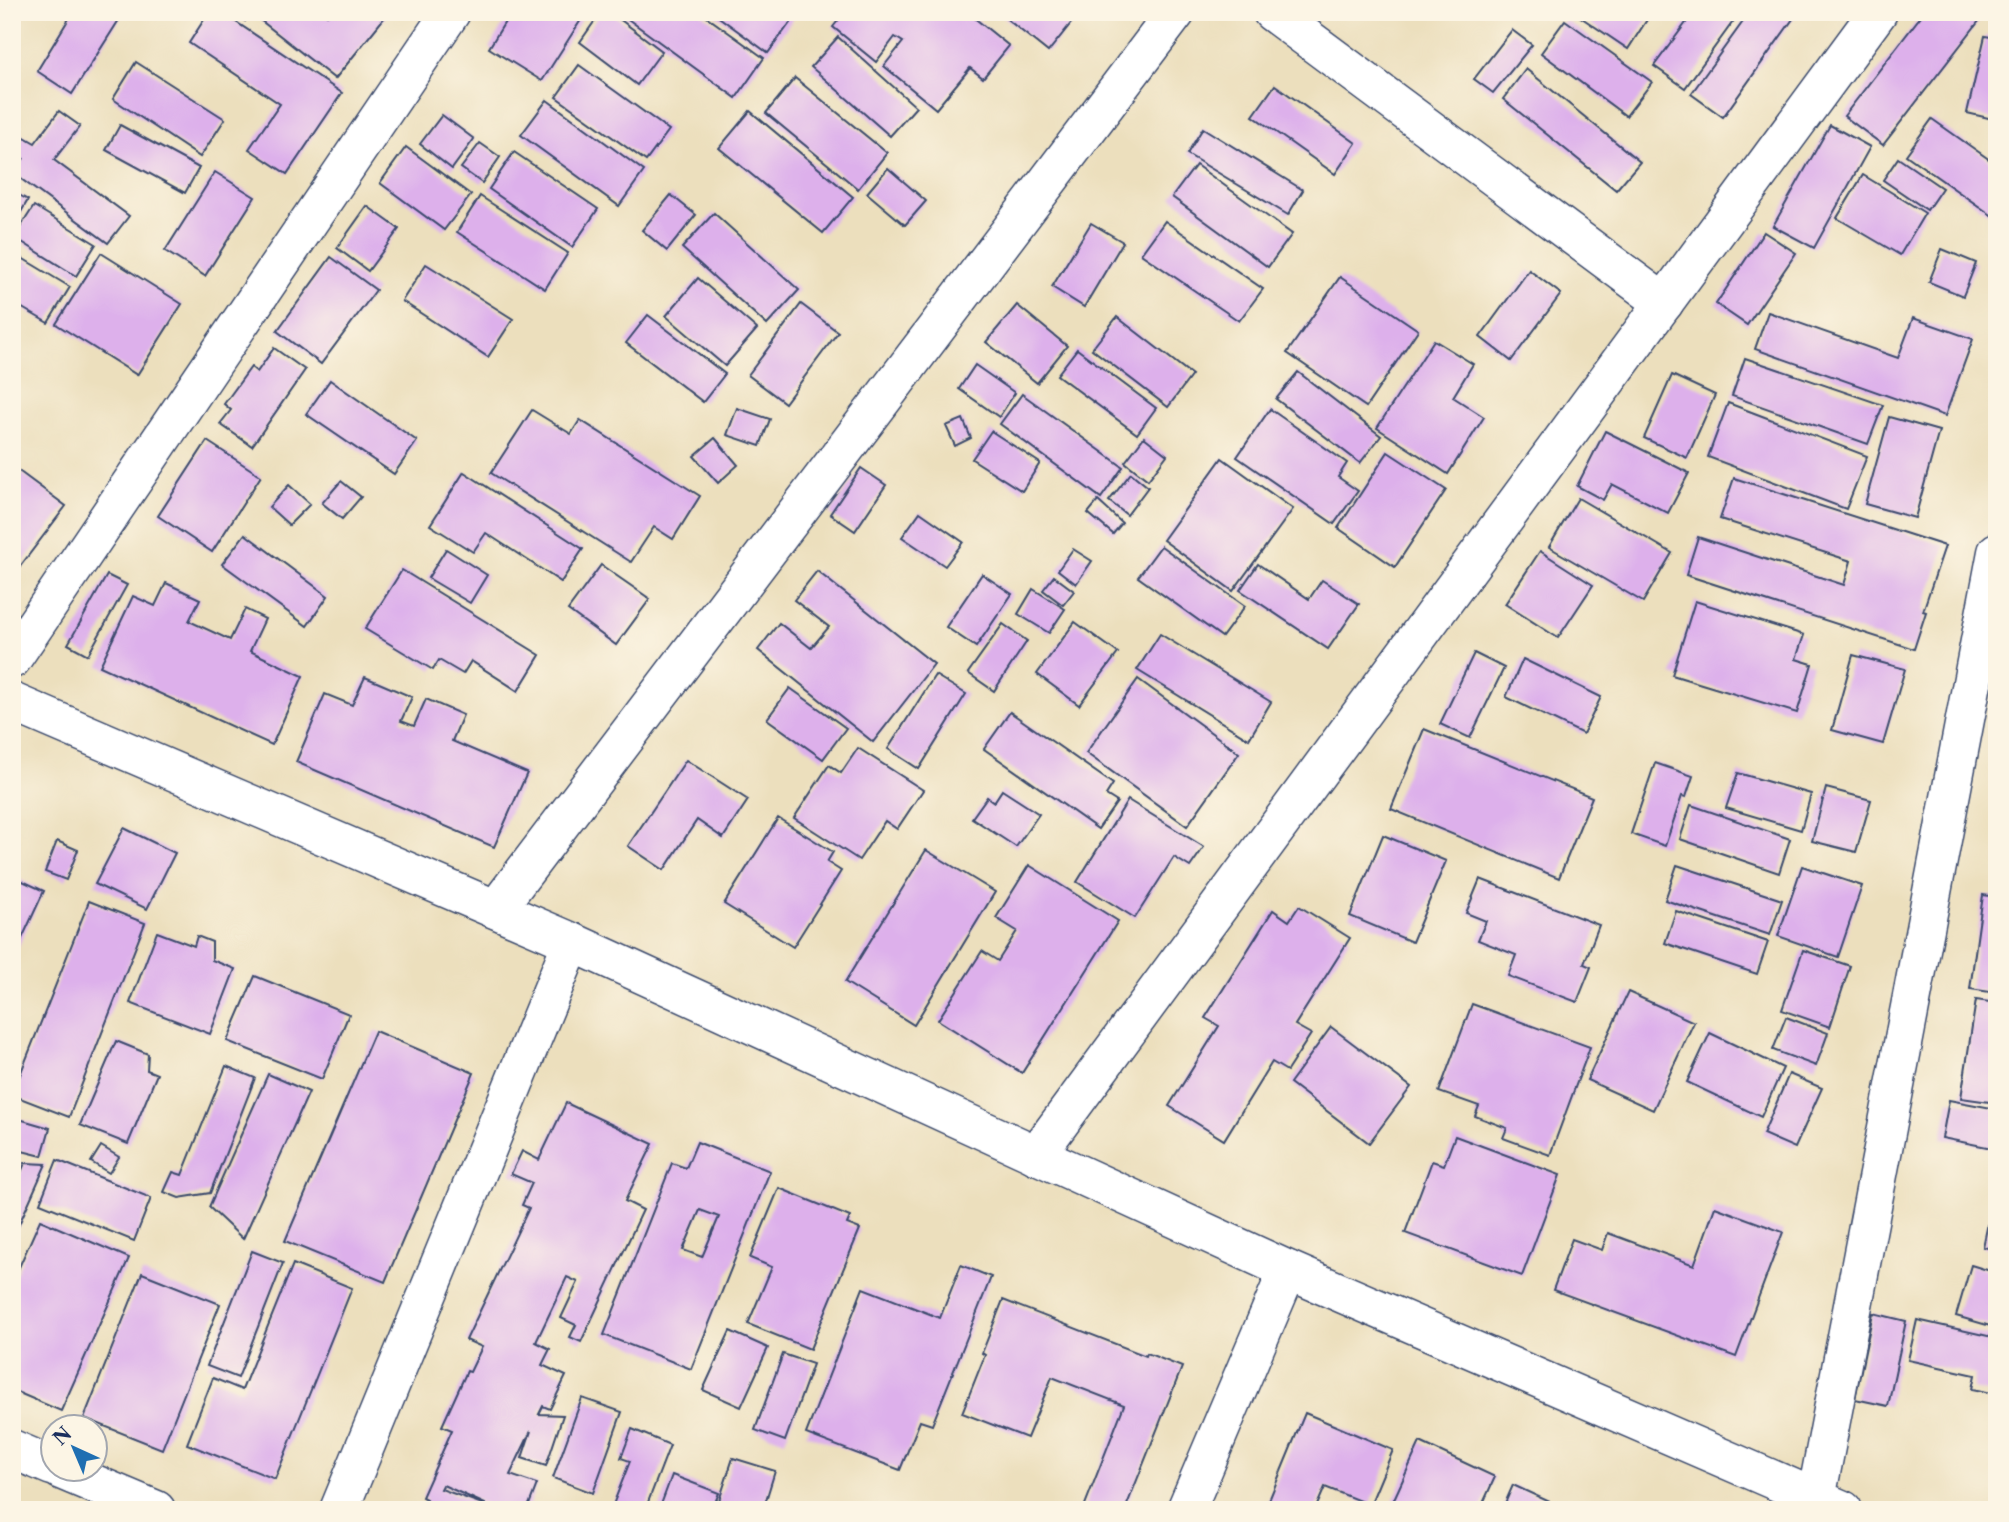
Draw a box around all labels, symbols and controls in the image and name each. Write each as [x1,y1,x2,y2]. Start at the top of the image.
north arrow [38,1414,108,1484]
text: N [49,1422,76,1450]

